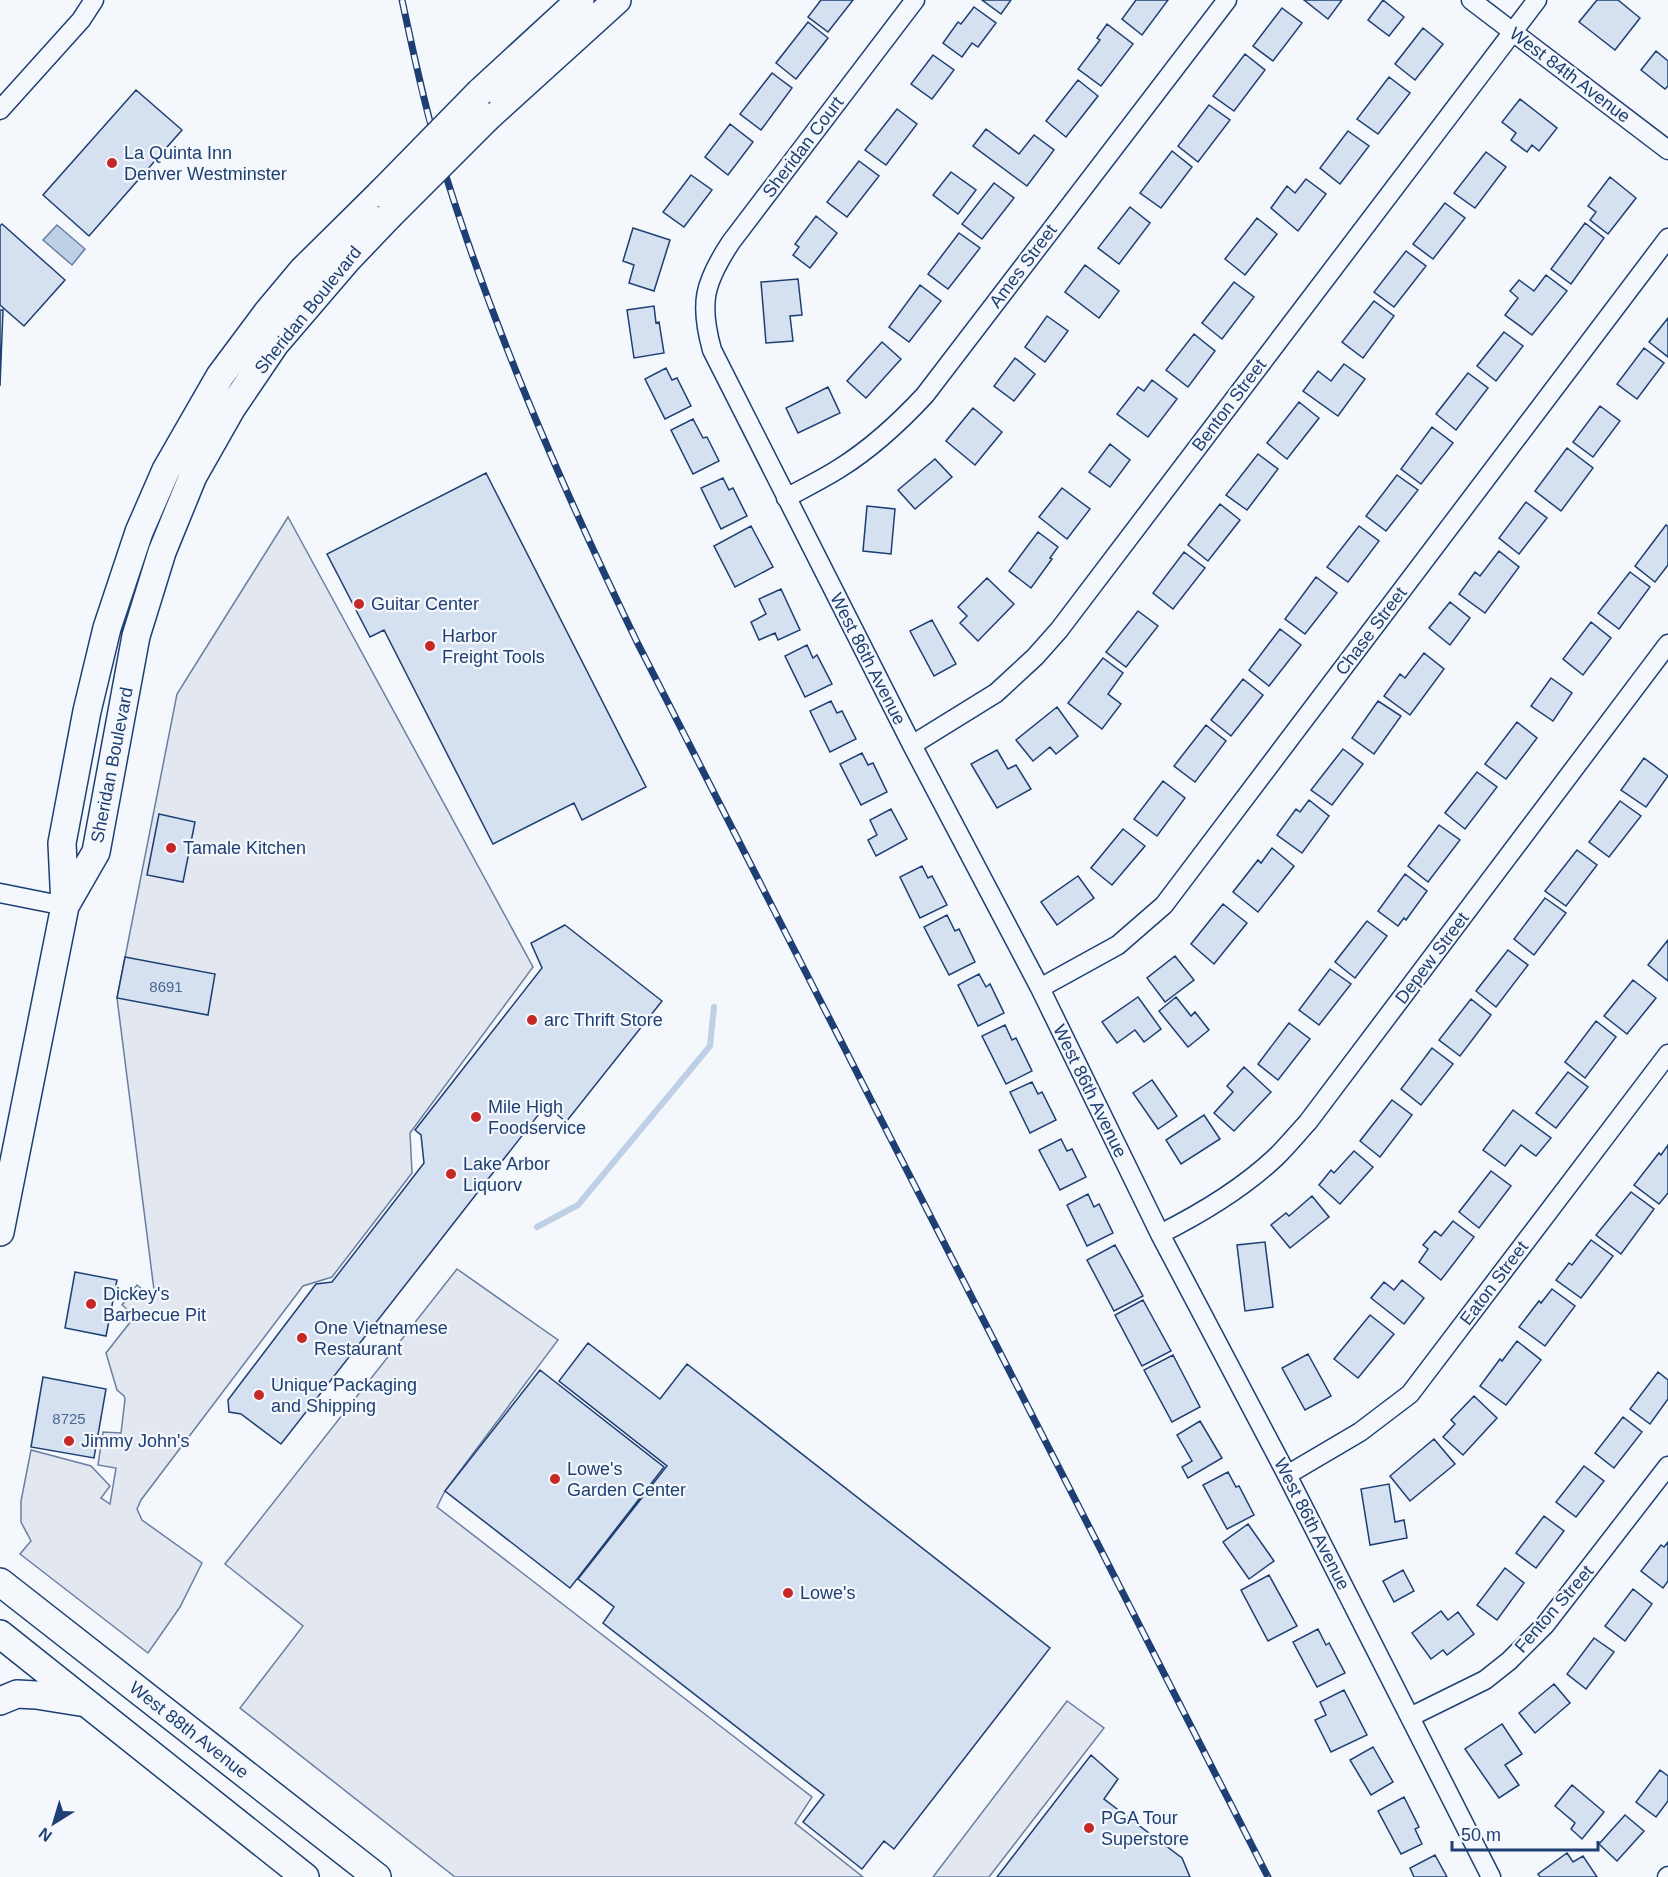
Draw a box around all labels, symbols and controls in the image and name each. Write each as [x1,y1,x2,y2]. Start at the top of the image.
street label: West 84th Avenue [1506,23,1634,127]
street label: Sheridan Court [759,93,847,201]
place label: La Quinta Inn Denver Westminster [124,143,287,184]
marker: La Quinta Inn Denver Westminster [105,156,119,170]
street label: Ames Street [985,220,1061,312]
street label: Sheridan Boulevard [250,242,366,378]
street label: Benton Street [1188,355,1270,455]
street label: Chase Street [1331,583,1411,679]
street label: West 86th Avenue [826,590,910,728]
place label: Guitar Center [371,594,479,614]
marker: Guitar Center [352,597,366,611]
place label: Harbor Freight Tools [442,626,545,667]
marker: Harbor Freight Tools [423,639,437,653]
street label: Sheridan Boulevard [87,685,137,845]
place label: Tamale Kitchen [183,838,306,858]
marker: Tamale Kitchen [164,841,178,855]
street label: Depew Street [1391,908,1473,1008]
house number: 8691 [149,978,183,995]
place label: arc Thrift Store [544,1010,663,1030]
marker: arc Thrift Store [525,1013,539,1027]
street label: West 86th Avenue [1049,1021,1131,1161]
place label: Mile High Foodservice [488,1097,586,1138]
marker: Mile High Foodservice [469,1110,483,1124]
place label: Lake Arbor Liquorv [463,1154,550,1195]
marker: Lake Arbor Liquorv [444,1167,458,1181]
street label: Eaton Street [1456,1237,1532,1329]
place label: Dickey's Barbecue Pit [103,1284,206,1325]
marker: Dickey's Barbecue Pit [84,1297,98,1311]
place label: One Vietnamese Restaurant [314,1318,448,1359]
marker: One Vietnamese Restaurant [295,1331,309,1345]
place label: Unique Packaging and Shipping [271,1375,417,1416]
marker: Unique Packaging and Shipping [252,1388,266,1402]
house number: 8725 [52,1410,86,1427]
place label: Jimmy John's [81,1431,189,1451]
marker: Jimmy John's [62,1434,76,1448]
street label: West 86th Avenue [1270,1455,1354,1593]
place label: Lowe's Garden Center [567,1459,686,1500]
marker: Lowe's Garden Center [548,1472,562,1486]
street label: Fenton Street [1511,1561,1597,1657]
place label: Lowe's [800,1583,855,1603]
marker: Lowe's [781,1586,795,1600]
street label: West 88th Avenue [126,1677,252,1783]
north arrow [24,1793,84,1853]
place label: PGA Tour Superstore [1101,1808,1189,1849]
scale bar [1452,1814,1598,1852]
marker: PGA Tour Superstore [1082,1821,1096,1835]
text: N [36,1824,55,1845]
text: 50 m [1461,1825,1501,1845]

